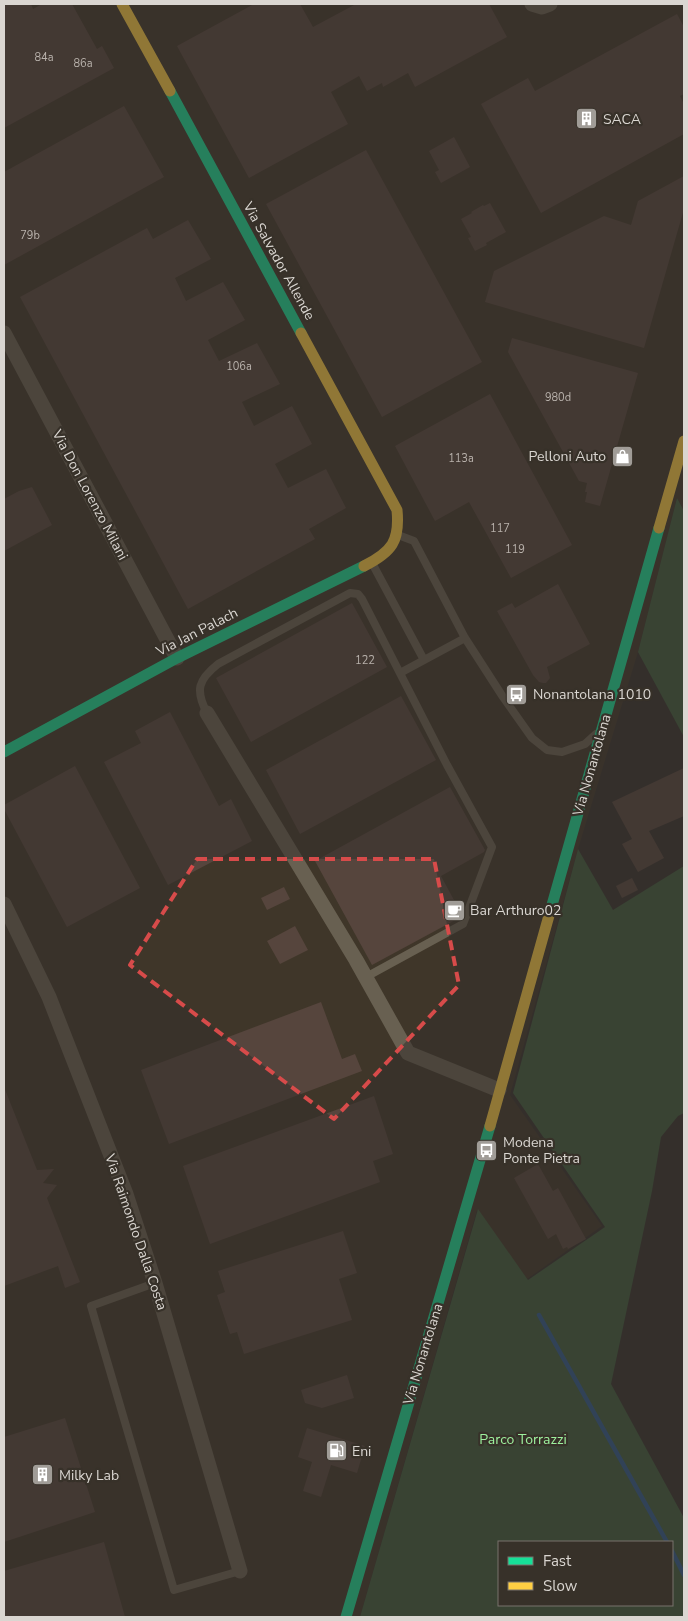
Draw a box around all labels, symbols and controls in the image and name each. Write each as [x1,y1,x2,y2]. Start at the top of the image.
house number: 84a [34,50,54,65]
house number: 86a [73,56,93,71]
building icon: SACA [575,107,599,131]
place label: SACA [603,110,641,129]
street label: Via Salvador Allende [238,198,319,324]
house number: 79b [20,228,40,243]
house number: 106a [226,359,252,374]
house number: 980d [545,390,571,405]
street label: Via Don Lorenzo Milani [47,426,132,563]
shop icon: Pelloni Auto [610,444,634,468]
place label: Pelloni Auto [529,447,606,466]
house number: 113a [448,451,474,466]
house number: 117 [490,521,510,536]
house number: 119 [505,542,525,557]
street label: Via Jan Palach [152,603,241,661]
house number: 122 [355,653,375,668]
bus stop icon: Nonantolana 1010 [505,682,529,706]
place label: Nonantolana 1010 [533,685,651,704]
street label: Via Nonantolana [568,712,616,819]
cafe icon: Bar Arthuro02 [442,898,466,922]
place label: Bar Arthuro02 [470,901,561,920]
place label: Modena Ponte Pietra [503,1133,580,1168]
bus stop icon: Modena Ponte Pietra [475,1138,499,1162]
street label: Via Raimondo Dalla Costa [100,1150,172,1313]
street label: Via Nonantolana [398,1301,447,1408]
park label: Parco Torrazzi [479,1430,567,1449]
fuel station icon: Eni [324,1439,348,1463]
place label: Eni [352,1442,371,1461]
building icon: Milky Lab [31,1463,55,1487]
place label: Milky Lab [59,1466,119,1485]
legend [498,1541,673,1606]
text: Fast [543,1551,572,1571]
text: Slow [543,1576,578,1596]

